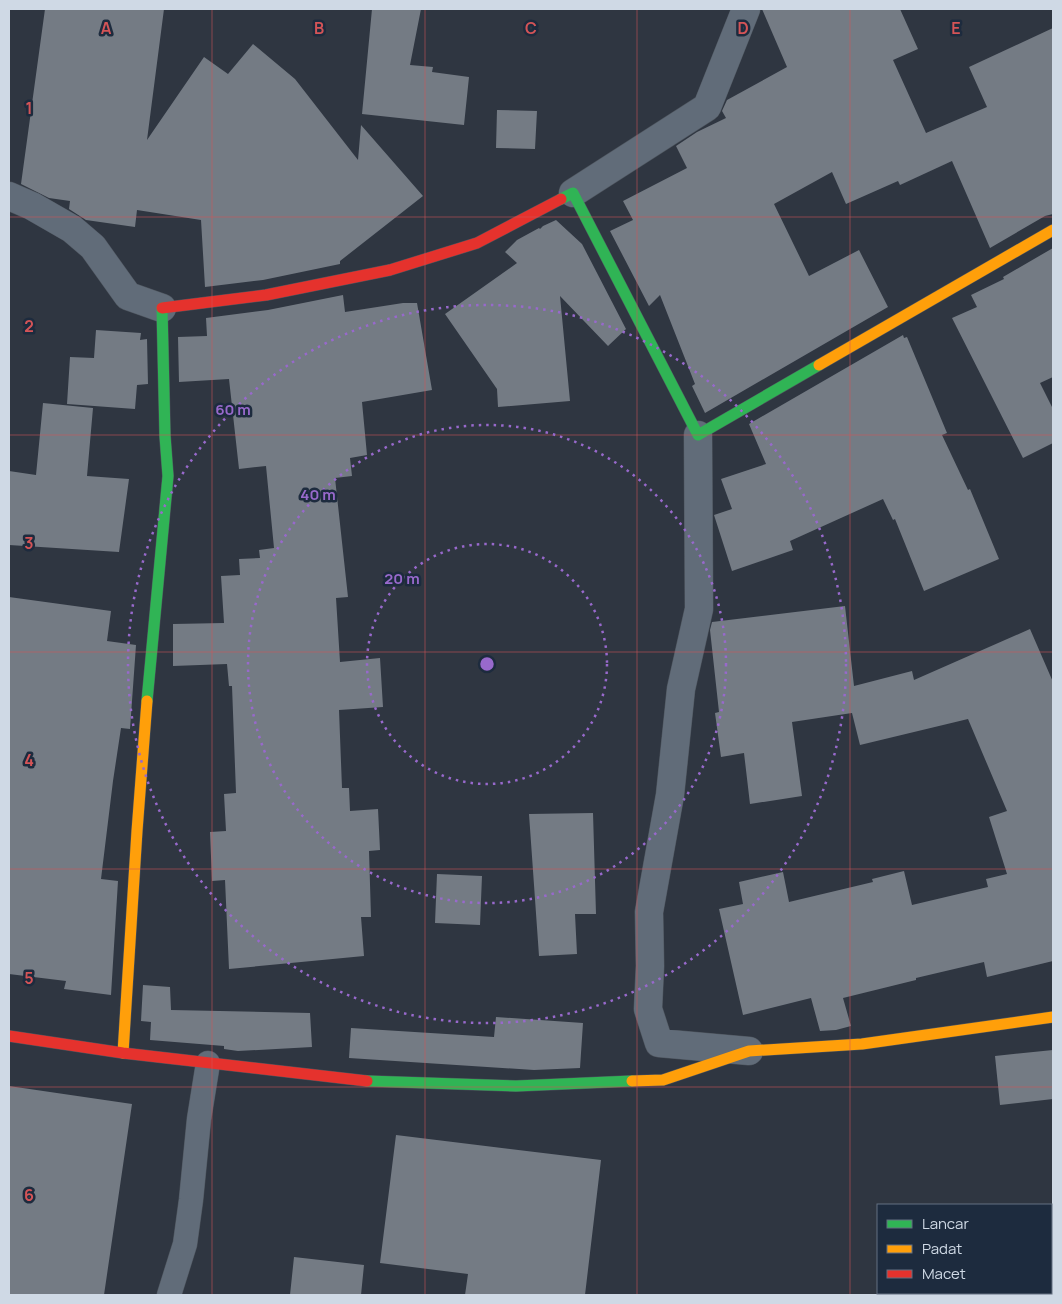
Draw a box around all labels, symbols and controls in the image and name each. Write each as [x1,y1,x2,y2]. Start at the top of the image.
text: A [101,17,112,39]
text: B [314,17,324,39]
text: C [525,17,537,39]
text: D [737,17,749,39]
text: E [951,17,961,39]
text: 1 [25,97,33,119]
text: 2 [24,315,34,337]
text: 60 m [215,399,251,420]
text: 40 m [300,484,336,505]
text: 3 [24,532,34,554]
text: 20 m [384,568,420,589]
centre of rings [478,655,496,673]
text: 4 [24,749,34,771]
text: 5 [24,967,34,989]
text: 6 [24,1184,34,1206]
legend [877,1204,1052,1294]
text: Lancar [922,1213,969,1234]
text: Padat [922,1238,962,1259]
text: Macet [922,1263,966,1284]

